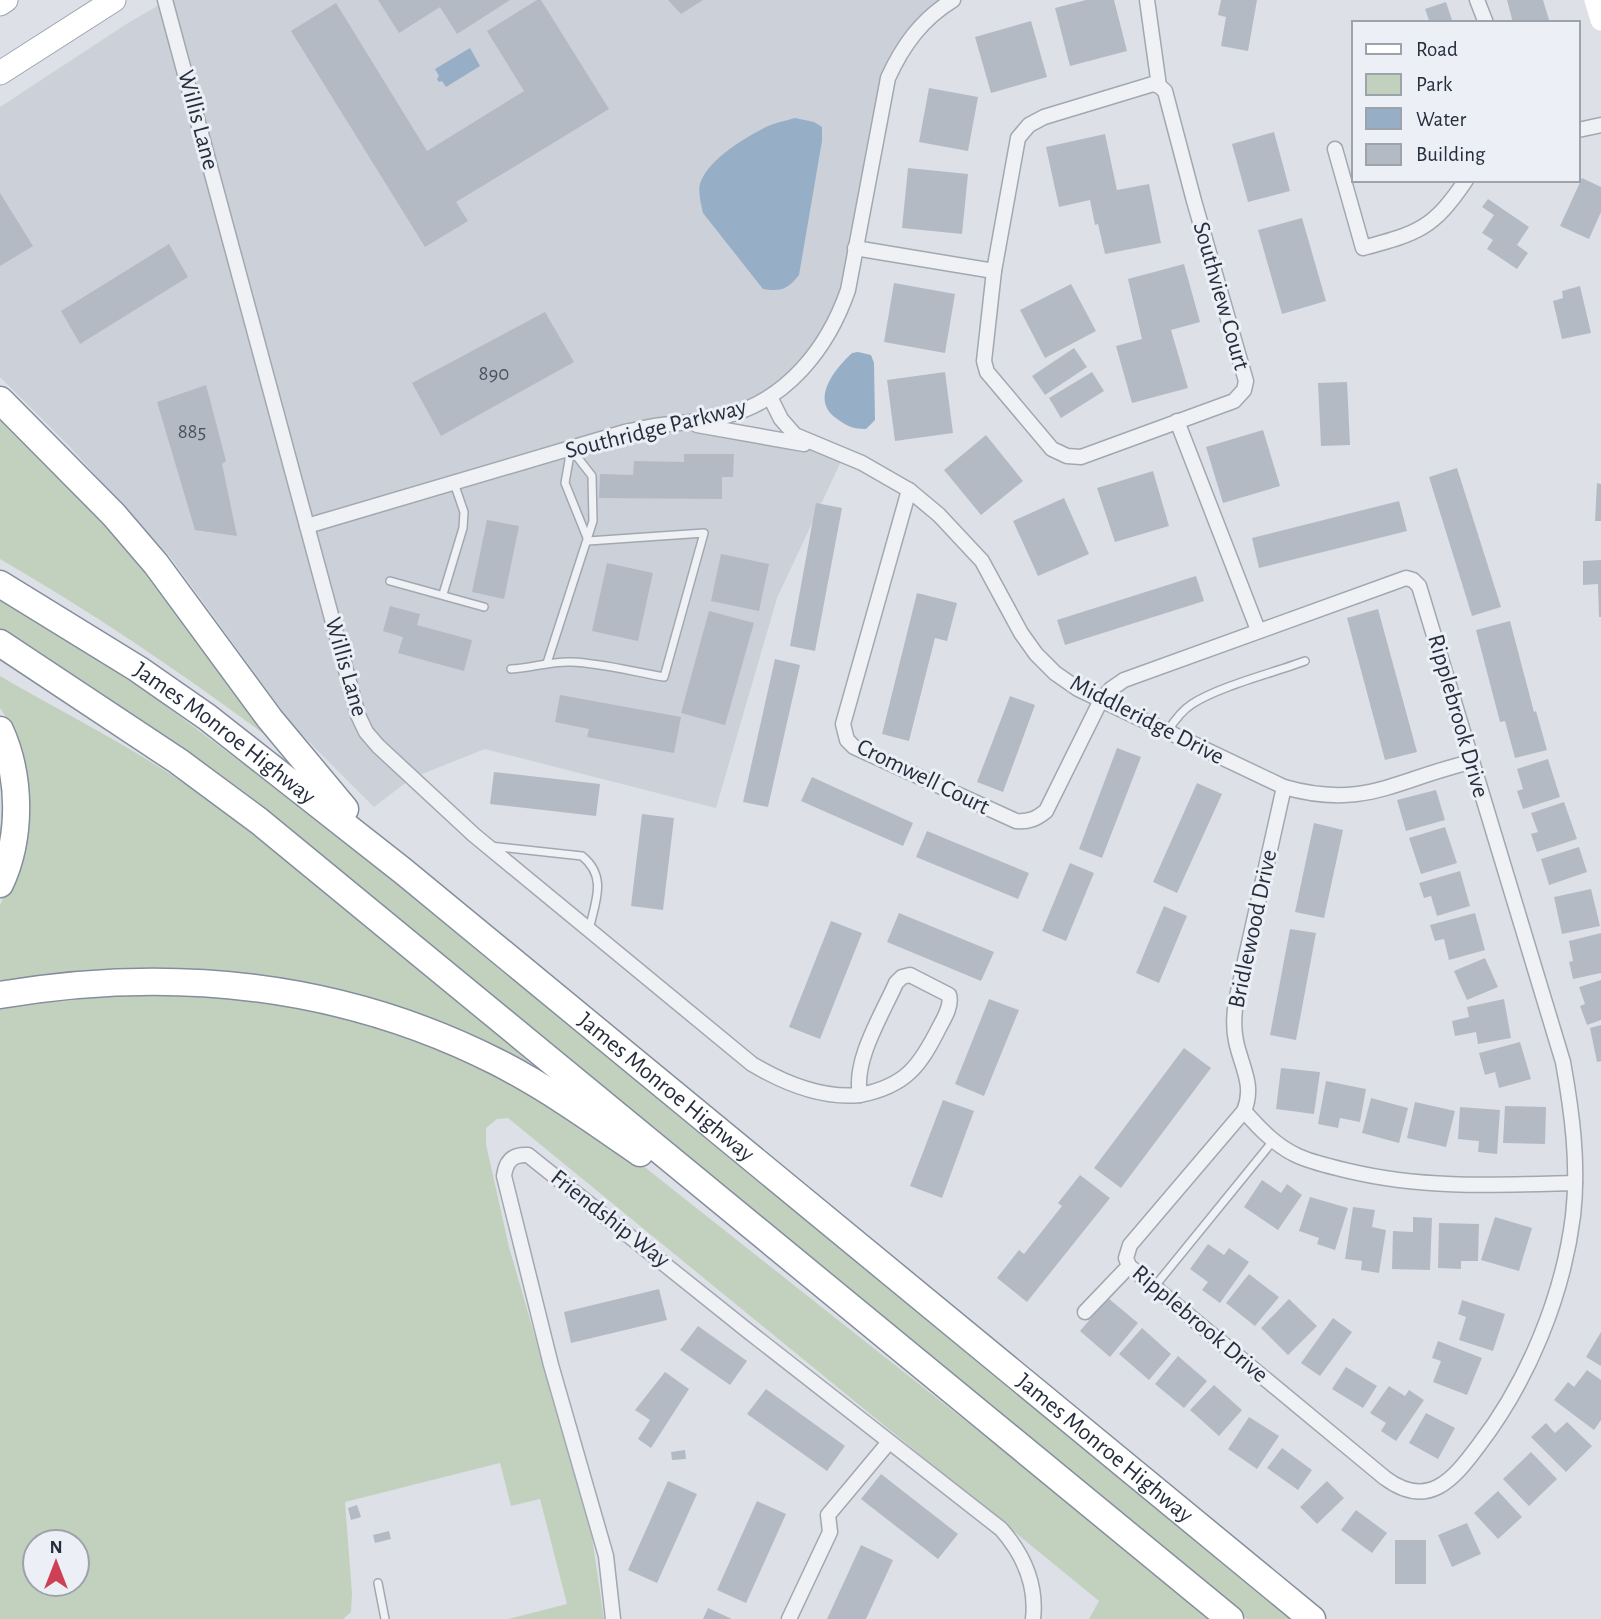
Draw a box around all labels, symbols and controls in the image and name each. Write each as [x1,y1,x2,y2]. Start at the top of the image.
legend [1352,21,1580,182]
text: Road [1416,39,1458,60]
street label: Willis Lane [173,68,223,172]
text: Park [1416,74,1453,95]
text: Water [1416,109,1466,130]
text: Building [1416,144,1486,165]
street label: Southview Court [1188,219,1254,373]
house number: 890 [479,363,509,384]
street label: Southridge Parkway [563,395,749,463]
house number: 885 [178,421,206,442]
street label: Willis Lane [320,615,372,719]
street label: Ripplebrook Drive [1423,632,1493,800]
street label: James Monroe Highway [129,658,320,809]
street label: Middleridge Drive [1066,671,1228,769]
street label: Cromwell Court [853,735,993,819]
street label: Bridlewood Drive [1224,848,1282,1010]
street label: James Monroe Highway [573,1008,759,1167]
street label: Friendship Way [546,1165,674,1273]
street label: Ripplebrook Drive [1128,1261,1272,1387]
street label: James Monroe Highway [1012,1369,1197,1528]
north arrow [21,1528,91,1598]
text: N [49,1538,63,1557]

